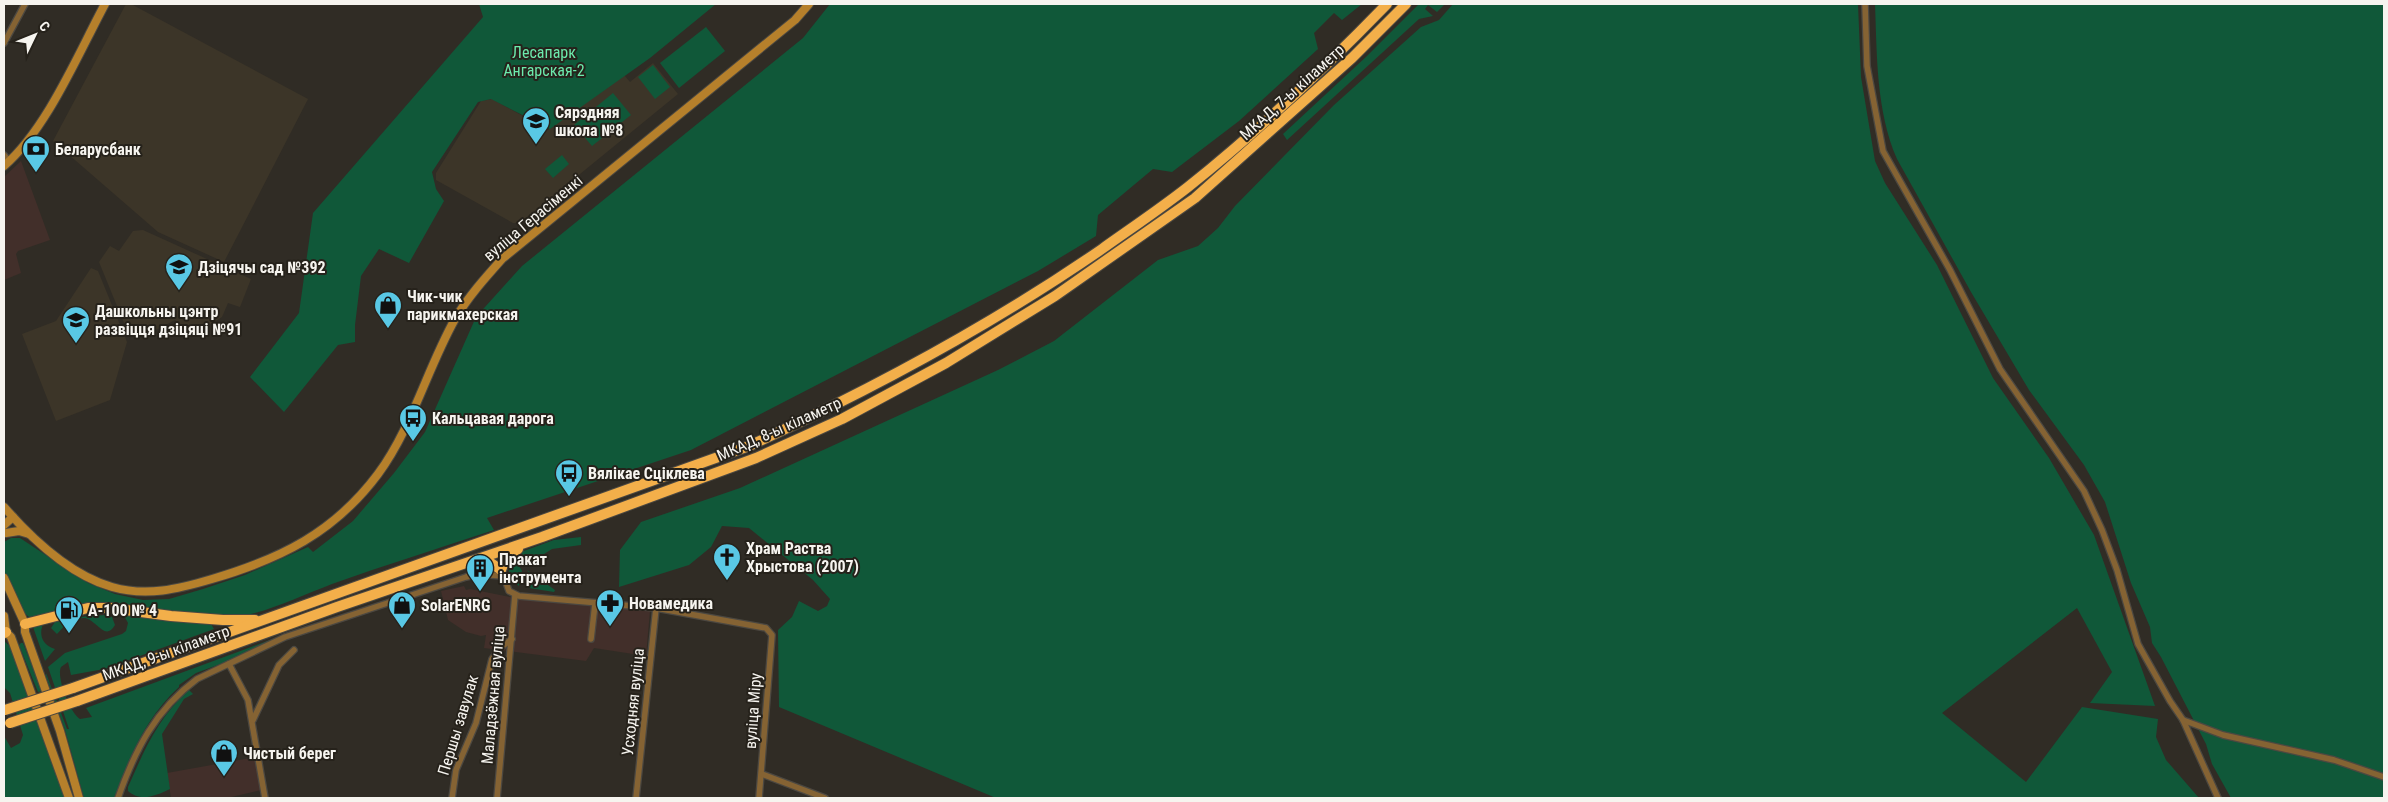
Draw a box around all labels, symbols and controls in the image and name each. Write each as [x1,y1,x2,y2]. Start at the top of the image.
north arrow [10,10,60,60]
text: С [36,18,53,35]
street label: МКАД, 7-ы кіламетр [1236,40,1348,144]
park label: Лесапарк Ангарская-2 [503,43,585,80]
place label: Сярэдняя школа №8 [555,103,623,140]
school or university icon: Сярэдняя школа №8 [521,106,551,145]
bank icon: Беларусбанк [21,134,51,173]
place label: Беларусбанк [55,140,141,159]
street label: вуліца Герасіменкі [480,171,586,265]
school or university icon: Дзіцячы сад №392 [164,252,194,291]
place label: Дзіцячы сад №392 [198,258,326,277]
place label: Чик-чик парикмахерская [407,287,518,324]
shop icon: Чик-чик парикмахерская [373,290,403,329]
place label: Дашкольны цэнтр развіцця дзіцяці №91 [95,302,242,339]
school or university icon: Дашкольны цэнтр развіцця дзіцяці №91 [61,305,91,344]
street label: МКАД, 8-ы кіламетр [714,393,844,465]
bus stop icon: Кальцавая дарога [398,403,428,442]
place label: Кальцавая дарога [432,409,554,428]
bus stop icon: Вялікае Сціклева [554,458,584,497]
place label: Вялікае Сціклева [588,464,705,483]
place label: Храм Раства Хрыстова (2007) [746,539,859,576]
church icon: Храм Раства Хрыстова (2007) [712,542,742,581]
place label: Пракат інструмента [499,550,582,587]
building icon: Пракат інструмента [465,553,495,592]
pharmacy icon: Новамедика [595,588,625,627]
shop icon: SolarENRG [387,590,417,629]
place label: Новамедика [629,594,714,613]
fuel station icon: А-100 № 4 [54,595,84,634]
place label: SolarENRG [421,596,490,615]
place label: А-100 № 4 [88,601,157,620]
street label: МКАД, 9-ы кіламетр [100,621,232,685]
street label: Маладзёжная вуліца [477,625,509,765]
street label: Усходняя вуліца [618,647,648,757]
street label: Першы завулак [434,672,482,777]
street label: вуліца Міру [741,672,765,750]
shop icon: Чистый берег [209,738,239,777]
place label: Чистый берег [243,744,336,763]

